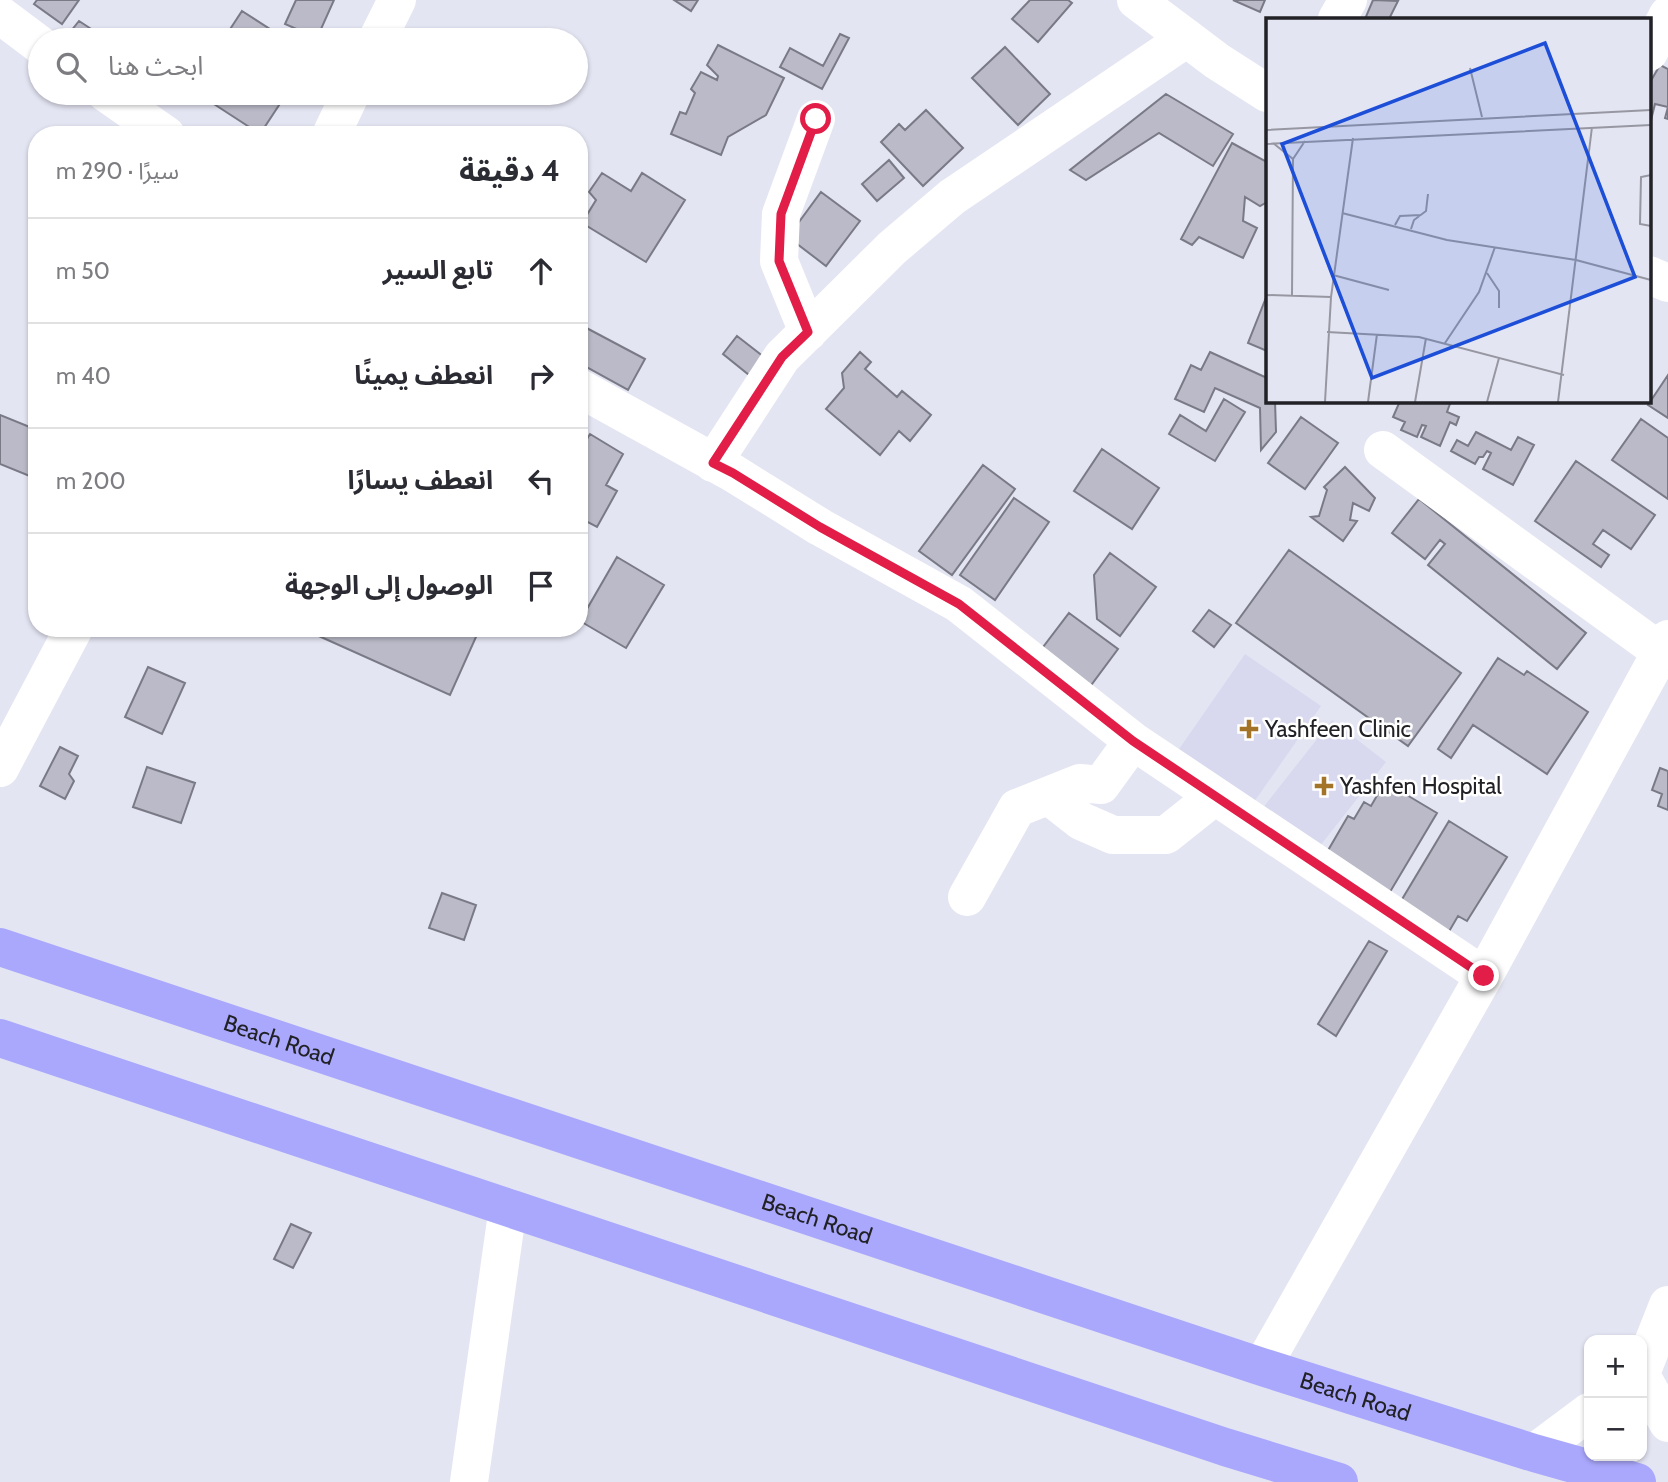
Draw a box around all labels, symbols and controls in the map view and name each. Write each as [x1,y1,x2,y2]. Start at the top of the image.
inset map [1266,18,1650,402]
search box [28,28,588,105]
icon: search [52,48,90,86]
text: ابحث هنا [108,50,203,82]
route start [800,103,831,134]
text: 4 دقيقة [459,152,560,189]
text: سيرًا · 290 m [56,157,179,185]
icon: ahead [522,252,560,290]
text: تابع السير [383,254,493,286]
text: 50 m [56,257,110,285]
icon: right [522,357,560,395]
text: انعطف يمينًا [354,359,493,391]
text: 40 m [56,362,111,390]
icon: left [522,462,560,500]
text: انعطف يسارًا [347,464,493,496]
text: 200 m [56,467,126,495]
icon: arrive [522,567,560,605]
text: الوصول إلى الوجهة [285,569,493,601]
place label: Yashfeen Clinic [1264,715,1411,743]
marker: Yashfeen Clinic [1239,719,1259,739]
place label: Yashfen Hospital [1339,772,1502,800]
marker: Yashfen Hospital [1314,776,1334,796]
route end [1468,960,1499,991]
street label: Beach Road [220,1008,338,1071]
street label: Beach Road [758,1188,876,1250]
map controls [1584,1335,1647,1461]
button: + [1584,1335,1647,1398]
street label: Beach Road [1297,1366,1414,1427]
button: − [1584,1398,1647,1461]

